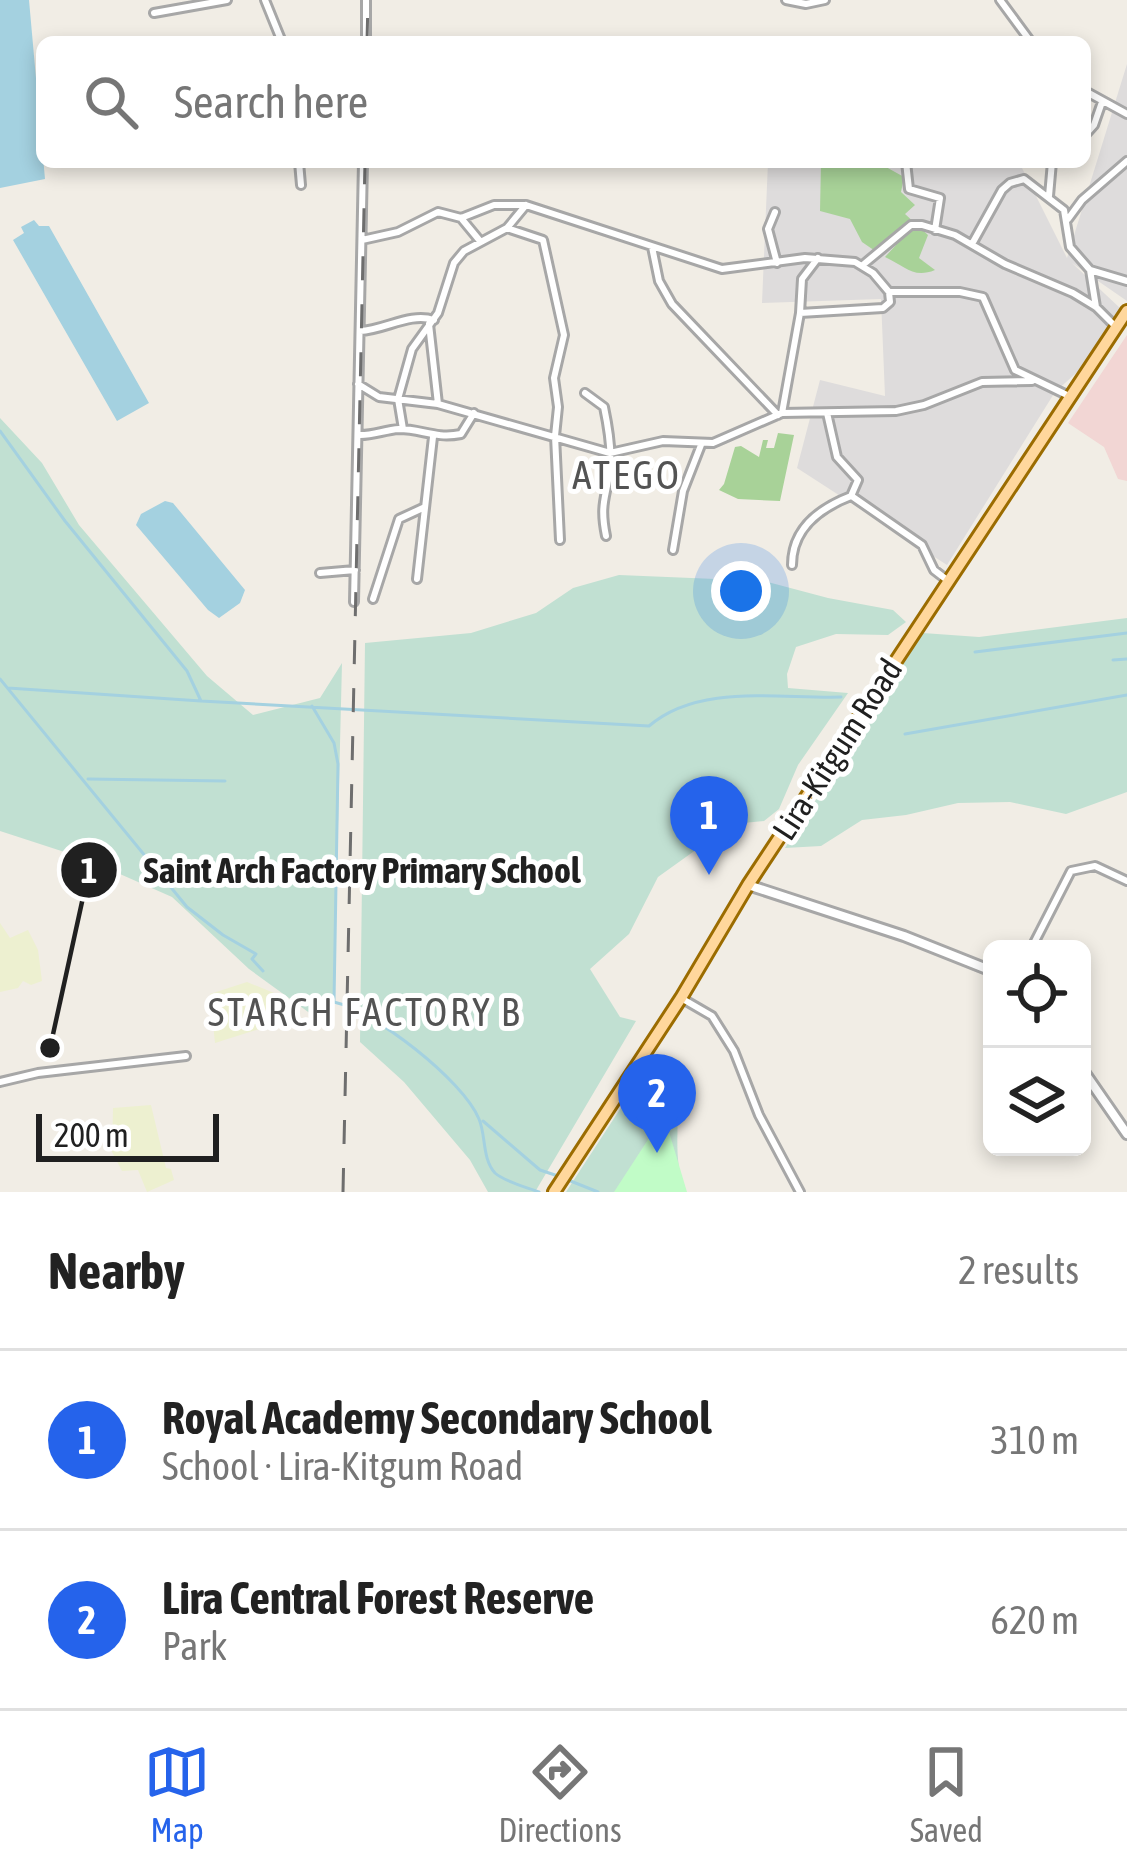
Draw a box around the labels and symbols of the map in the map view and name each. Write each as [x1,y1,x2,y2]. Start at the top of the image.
district label: ATEGO [572,453,682,497]
your location [711,561,771,621]
street label: Lira-Kitgum Road [765,652,909,846]
pin: 1 [670,776,748,875]
callout: Saint Arch Factory Primary School [59,834,604,906]
text: 1 [81,849,97,891]
text: Saint Arch Factory Primary School [144,849,581,891]
district label: STARCH FACTORY B [208,990,522,1034]
pin: 2 [618,1054,696,1153]
scale bar [36,1108,219,1161]

